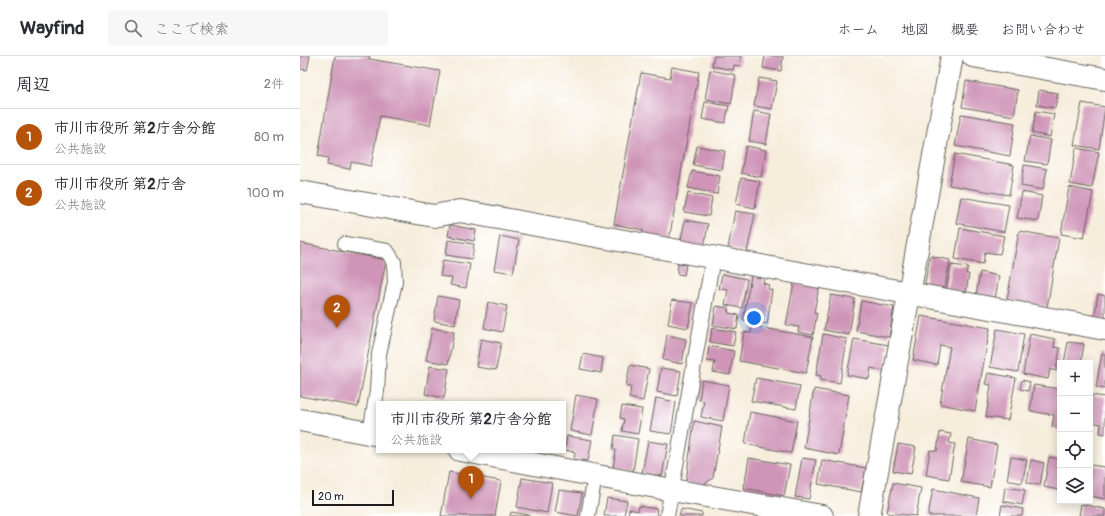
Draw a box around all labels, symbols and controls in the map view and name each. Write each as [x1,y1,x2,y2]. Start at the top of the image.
search box [108,10,388,46]
text: Wayfind [20,16,84,40]
icon: search [122,17,144,39]
text: ここで検索 [154,20,229,39]
text: ホーム [838,21,879,38]
text: 地図 [901,21,929,38]
text: 概要 [951,21,979,38]
text: お問い合わせ [1001,21,1085,38]
text: 周辺 [16,74,50,95]
text: 2件 [264,76,284,92]
text: 市川市役所 第2庁舎分館 [54,119,216,138]
text: 1 [26,129,32,145]
text: 80 m [254,129,284,145]
text: 公共施設 [54,141,106,157]
text: 市川市役所 第2庁舎 [54,175,186,194]
text: 2 [25,185,33,201]
text: 100 m [247,185,284,201]
text: 公共施設 [54,197,106,213]
pin: 2 [324,295,350,328]
your location [744,308,764,328]
map controls [1057,360,1093,504]
button: + [1057,360,1093,396]
button: − [1057,396,1093,432]
popup [376,401,566,453]
text: 市川市役所 第2庁舎分館 [390,410,552,429]
text: 公共施設 [390,432,442,448]
button: locate [1057,432,1093,468]
pin: 1 [458,466,484,499]
button: layers [1057,468,1093,504]
scale bar [312,488,394,507]
text: 20 m [318,490,344,503]

